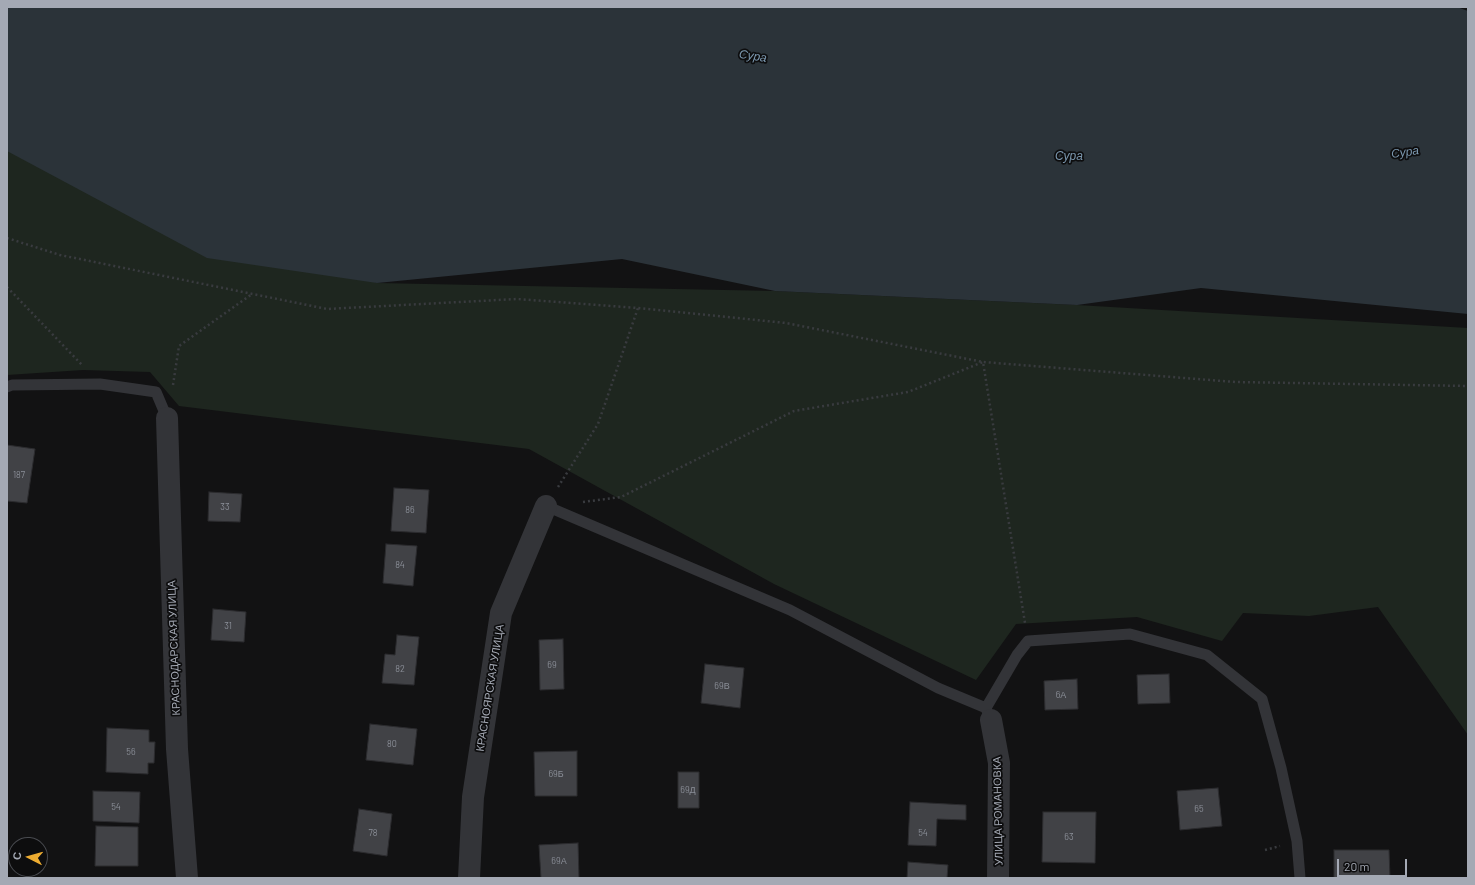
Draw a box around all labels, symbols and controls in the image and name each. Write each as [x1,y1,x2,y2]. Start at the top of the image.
water label: Сура [738,47,768,65]
water label: Сура [1390,143,1420,161]
water label: Сура [1055,149,1083,163]
house number: 187 [13,470,25,480]
house number: 33 [220,502,230,512]
house number: 86 [405,505,415,515]
house number: 84 [395,560,405,570]
street label: КРАСНОДАРСКАЯ УЛИЦА [165,580,183,716]
house number: 31 [224,621,232,631]
street label: КРАСНОЯРСКАЯ УЛИЦА [473,623,507,753]
house number: 69 [547,660,557,670]
house number: 82 [395,664,405,674]
house number: 69В [714,681,730,691]
house number: 6А [1056,690,1066,700]
house number: 80 [387,739,397,749]
house number: 56 [126,747,136,757]
street label: УЛИЦА РОМАНОВКА [990,756,1006,866]
house number: 69Б [548,769,564,779]
house number: 69Д [680,785,696,795]
house number: 54 [111,802,121,812]
house number: 65 [1194,804,1204,814]
house number: 78 [369,828,377,838]
house number: 54 [918,828,928,838]
house number: 63 [1064,832,1074,842]
north arrow [8,837,48,877]
text: С [10,851,23,860]
scale bar [1339,851,1409,877]
house number: 69А [551,856,567,866]
text: 20 m [1344,859,1370,873]

